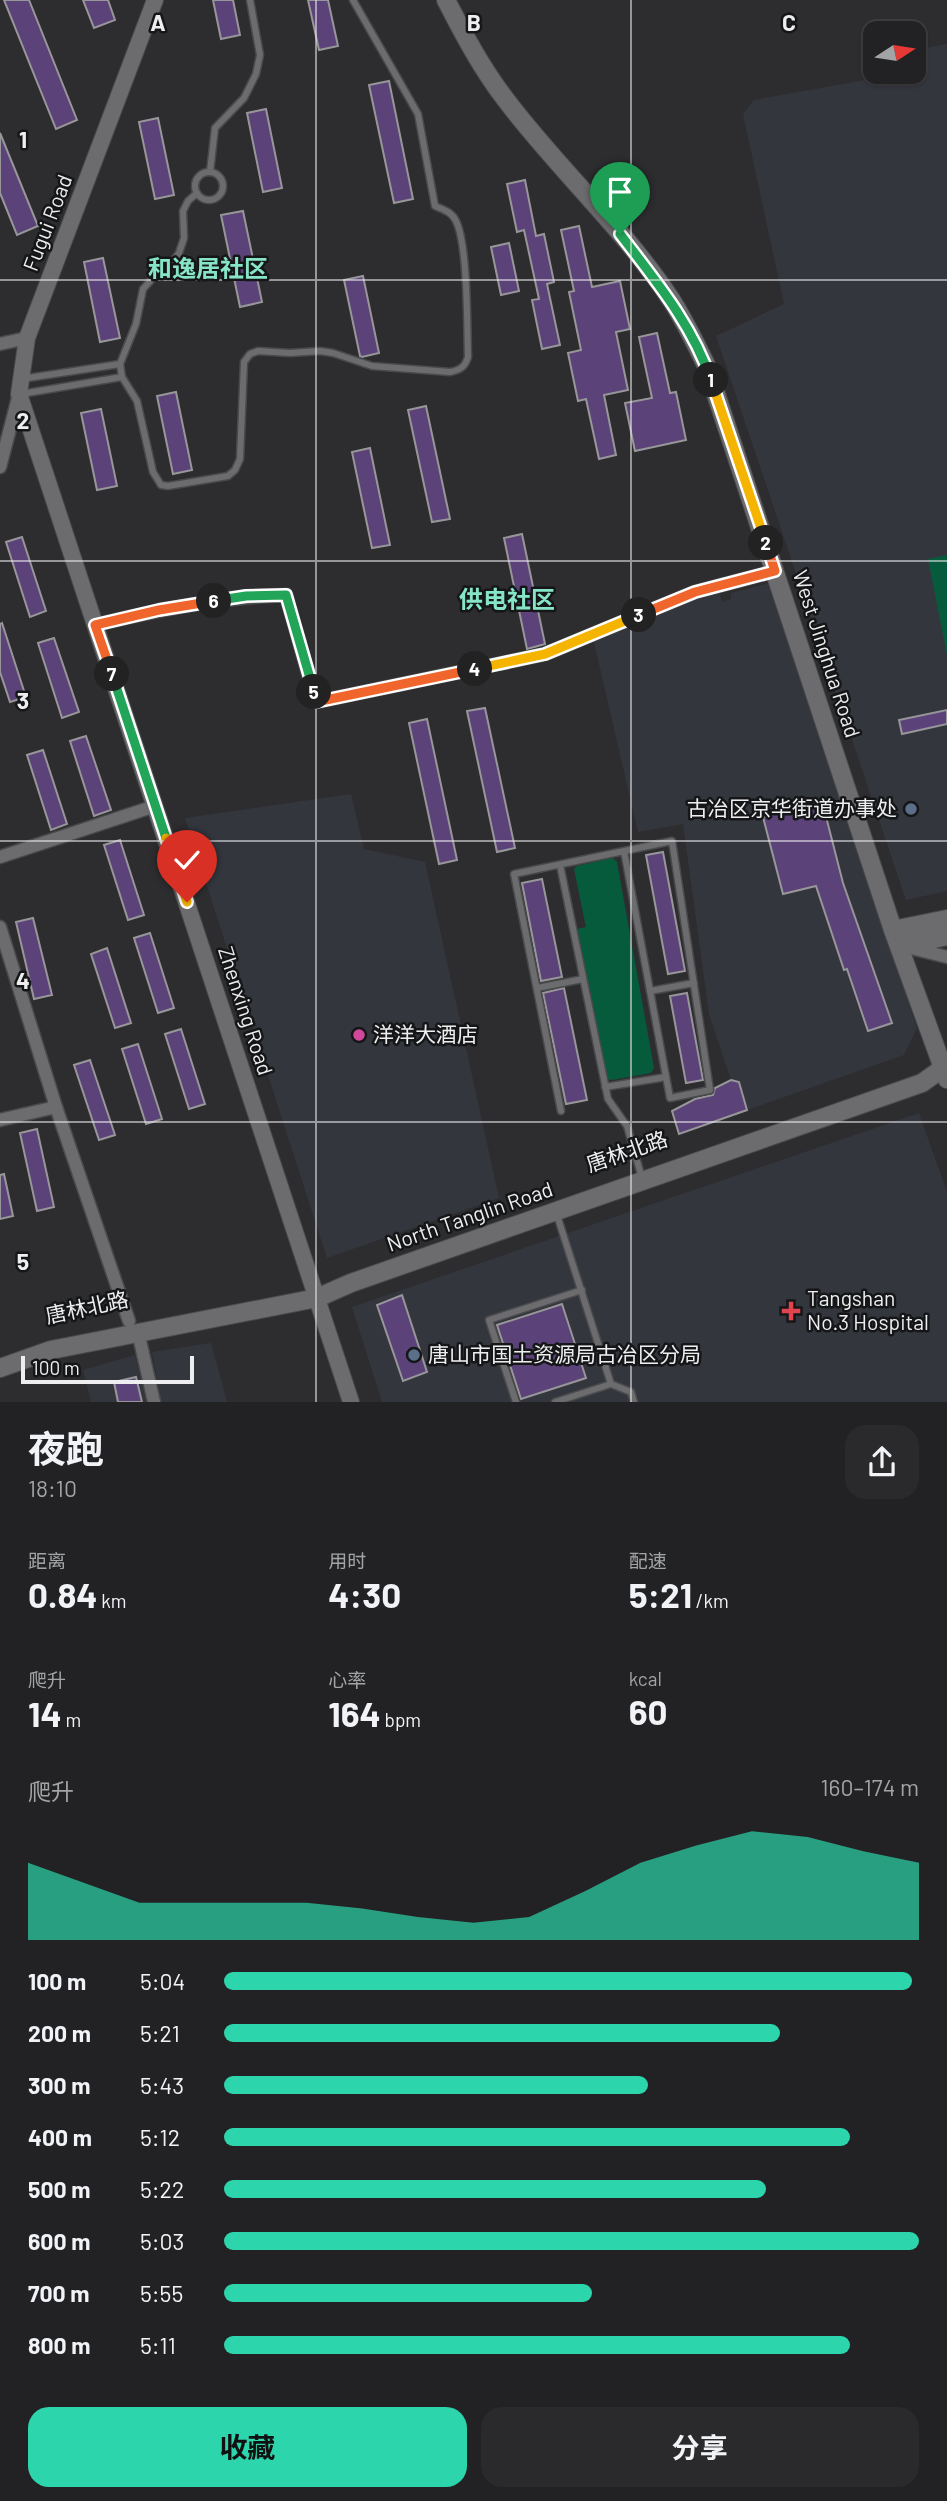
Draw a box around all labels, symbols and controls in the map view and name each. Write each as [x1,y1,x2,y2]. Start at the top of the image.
text: A [150,8,166,36]
text: B [467,8,481,36]
text: C [782,8,796,36]
north arrow [863,21,926,84]
map controls [863,21,926,84]
text: 1 [19,125,27,153]
pin [590,162,650,234]
street label: Fugui Road [17,171,76,274]
icon: arrive [601,173,639,211]
district label: 和逸居社区 [148,253,268,282]
pin: 1 [694,362,728,398]
text: 1 [707,368,714,391]
text: 2 [17,406,29,434]
pin: 2 [748,526,784,560]
text: 2 [760,531,771,554]
street label: West Jinghua Road [789,567,866,740]
pin: 6 [196,584,232,618]
district label: 供电社区 [459,584,555,613]
text: 6 [208,589,219,612]
pin: 3 [622,598,656,632]
text: 3 [633,603,644,626]
pin: 4 [458,652,492,686]
pin: 7 [94,656,130,692]
text: 4 [469,657,480,680]
text: 7 [107,662,116,685]
pin: 5 [296,674,332,710]
text: 5 [308,680,319,703]
text: 3 [17,686,29,714]
place label: 古冶区京华街道办事处 [687,795,897,820]
marker: 古冶区京华街道办事处 [903,801,919,817]
pin [157,830,217,902]
icon: check [168,841,206,879]
street label: Zhenxing Road [214,943,279,1078]
text: 4 [16,966,30,994]
place label: 洋洋大酒店 [373,1021,478,1046]
marker: 洋洋大酒店 [351,1027,367,1043]
street label: 唐林北路 [583,1125,670,1176]
street label: North Tanglin Road [383,1175,556,1256]
text: 5 [17,1247,29,1275]
place label: Tangshan No.3 Hospital [807,1285,929,1334]
street label: 唐林北路 [43,1286,130,1327]
marker: Tangshan No.3 Hospital [781,1301,801,1321]
place label: 唐山市国土资源局古冶区分局 [428,1341,701,1366]
marker: 唐山市国土资源局古冶区分局 [406,1347,422,1363]
scale bar [21,1353,194,1385]
text: 100 m [32,1356,80,1379]
text: 夜跑 [28,1425,104,1471]
button: share [845,1425,919,1499]
text: 18:10 [28,1474,77,1502]
text: 距离 [28,1549,66,1572]
text: 用时 [328,1549,366,1572]
text: 配速 [629,1549,667,1572]
text: 0.84 [28,1573,98,1615]
text: 4:30 [328,1573,401,1615]
text: 5:21 [629,1573,692,1615]
text: km [98,1589,127,1612]
text: /km [692,1589,729,1612]
text: kcal [629,1667,662,1690]
text: 爬升 [28,1668,66,1691]
text: 心率 [328,1668,366,1691]
text: 60 [629,1690,667,1732]
text: 14 [28,1692,62,1734]
text: 164 [328,1692,381,1734]
text: m [62,1708,81,1731]
text: bpm [381,1708,421,1731]
text: 160–174 m [821,1773,919,1801]
text: 爬升 [28,1777,74,1805]
text: 100 m [28,1967,86,1995]
text: 5:04 [140,1967,185,1995]
text: 200 m [28,2019,91,2047]
text: 5:21 [140,2019,180,2047]
text: 300 m [28,2071,90,2099]
text: 5:43 [140,2071,184,2099]
text: 400 m [28,2123,92,2151]
text: 5:12 [140,2123,180,2151]
text: 500 m [28,2175,90,2203]
text: 5:22 [140,2175,184,2203]
text: 600 m [28,2227,90,2255]
text: 5:03 [140,2227,184,2255]
text: 700 m [28,2279,89,2307]
text: 5:55 [140,2279,183,2307]
text: 800 m [28,2331,90,2359]
text: 5:11 [140,2331,176,2359]
button: 收藏 [28,2407,467,2487]
button: 分享 [481,2407,919,2487]

